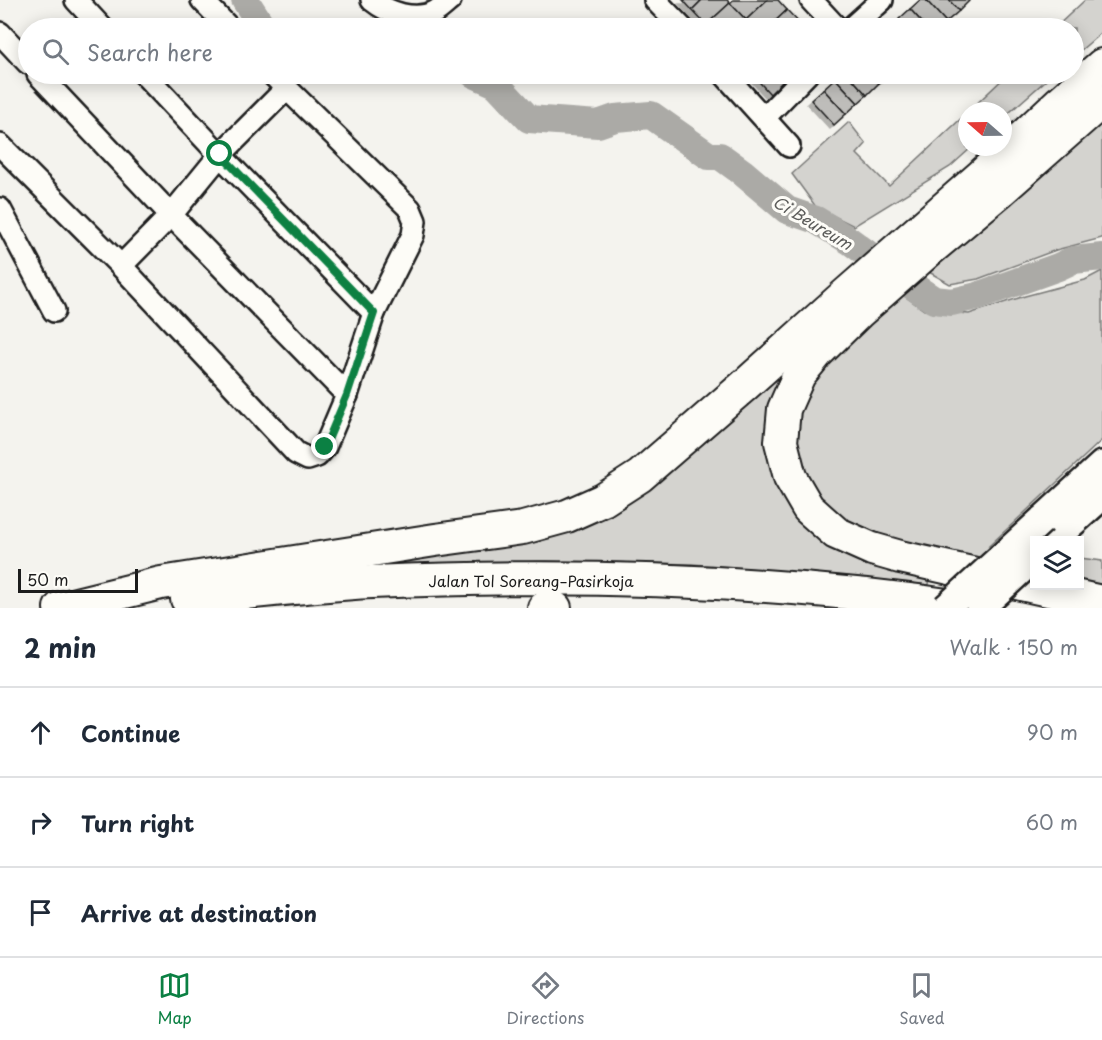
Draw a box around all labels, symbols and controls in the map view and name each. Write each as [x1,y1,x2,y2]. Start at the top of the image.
search box [18,18,1084,84]
icon: search [39,35,72,68]
text: Search here [87,35,213,68]
north arrow [958,102,1012,156]
route start [206,140,232,166]
water label: Ci Beureum [769,189,858,255]
route end [311,433,337,459]
map controls [1030,536,1084,590]
button: layers [1030,536,1084,590]
scale bar [18,566,138,594]
text: 50 m [27,567,68,591]
street label: Jalan Tol Soreang–Pasirkoja [429,569,634,592]
text: 2 min [24,628,97,667]
text: Walk · 150 m [949,632,1078,662]
icon: ahead [24,716,57,749]
text: Continue [81,716,180,749]
text: 90 m [1027,717,1078,747]
icon: right [24,806,57,839]
text: Turn right [81,806,194,839]
text: 60 m [1026,807,1078,837]
icon: arrive [24,896,57,929]
text: Arrive at destination [81,896,317,929]
tab: Map [157,969,192,1029]
tab: Directions [506,969,584,1029]
tab: Saved [899,969,945,1029]

